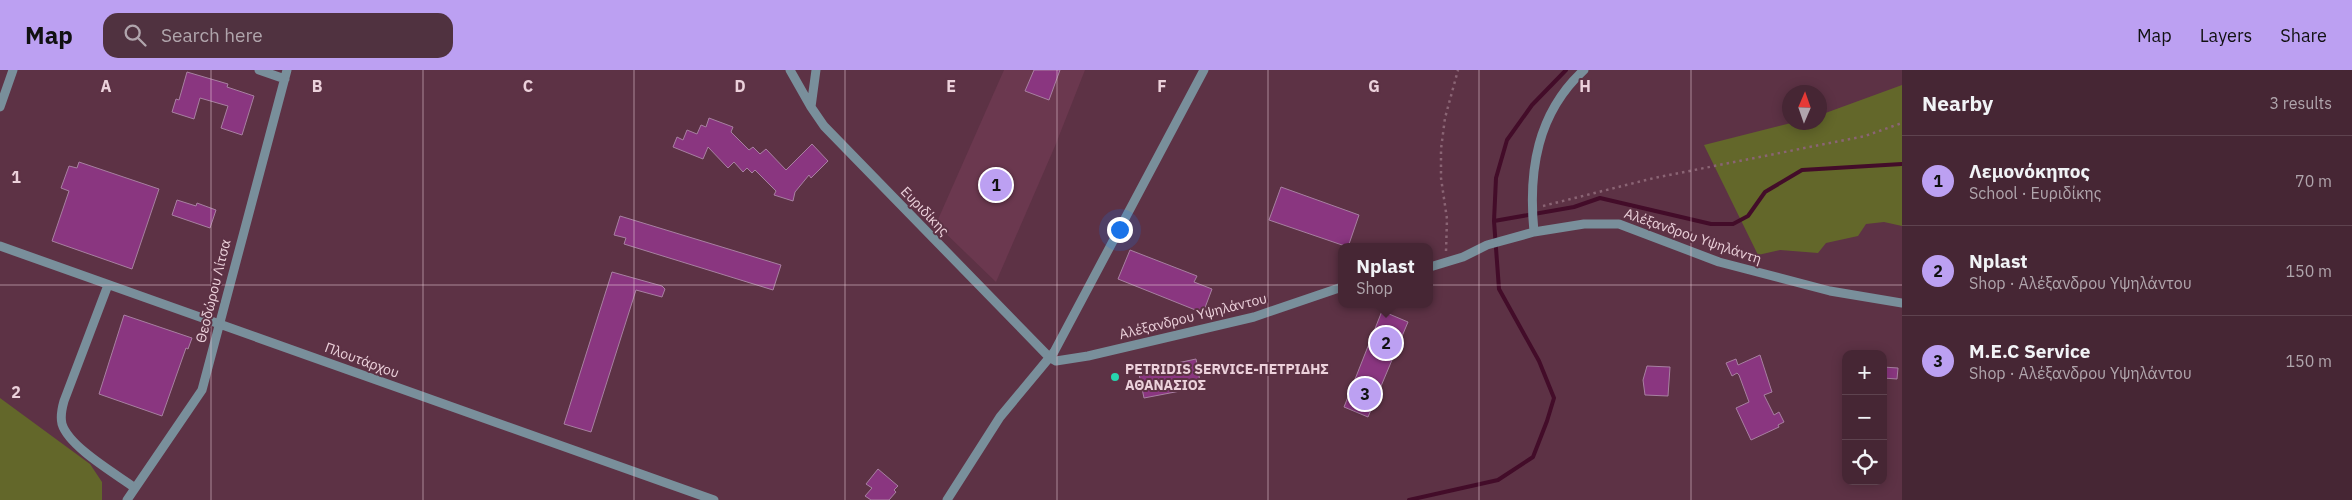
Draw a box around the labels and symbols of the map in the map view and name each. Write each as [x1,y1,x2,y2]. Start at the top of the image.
text: A [101,76,112,96]
text: B [312,76,323,96]
text: C [523,76,533,96]
text: D [734,76,746,96]
text: E [946,76,956,96]
text: F [1157,76,1167,96]
text: G [1368,76,1380,96]
text: H [1579,76,1591,96]
north arrow [1782,85,1827,130]
pin: 1 [980,166,1012,204]
text: 1 [11,167,21,187]
street label: Ευριδίκης [897,182,953,240]
street label: Αλέξανδρου Υψηλάντη [1622,204,1764,268]
your location [1107,217,1133,243]
street label: Θεοδώρου Λίτσα [191,237,235,345]
street label: Αλέξανδρου Υψηλάντου [1117,289,1269,343]
pin: 2 [1370,324,1402,362]
street label: Πλουτάρχου [322,338,402,382]
place label: PETRIDIS SERVICE-ΠΕΤΡΙΔΗΣ ΑΘΑΝΑΣΙΟΣ [1125,360,1329,394]
marker: PETRIDIS SERVICE-ΠΕΤΡΙΔΗΣ ΑΘΑΝΑΣΙΟΣ [1109,371,1121,383]
pin: 3 [1349,375,1381,413]
text: 2 [11,382,21,402]

